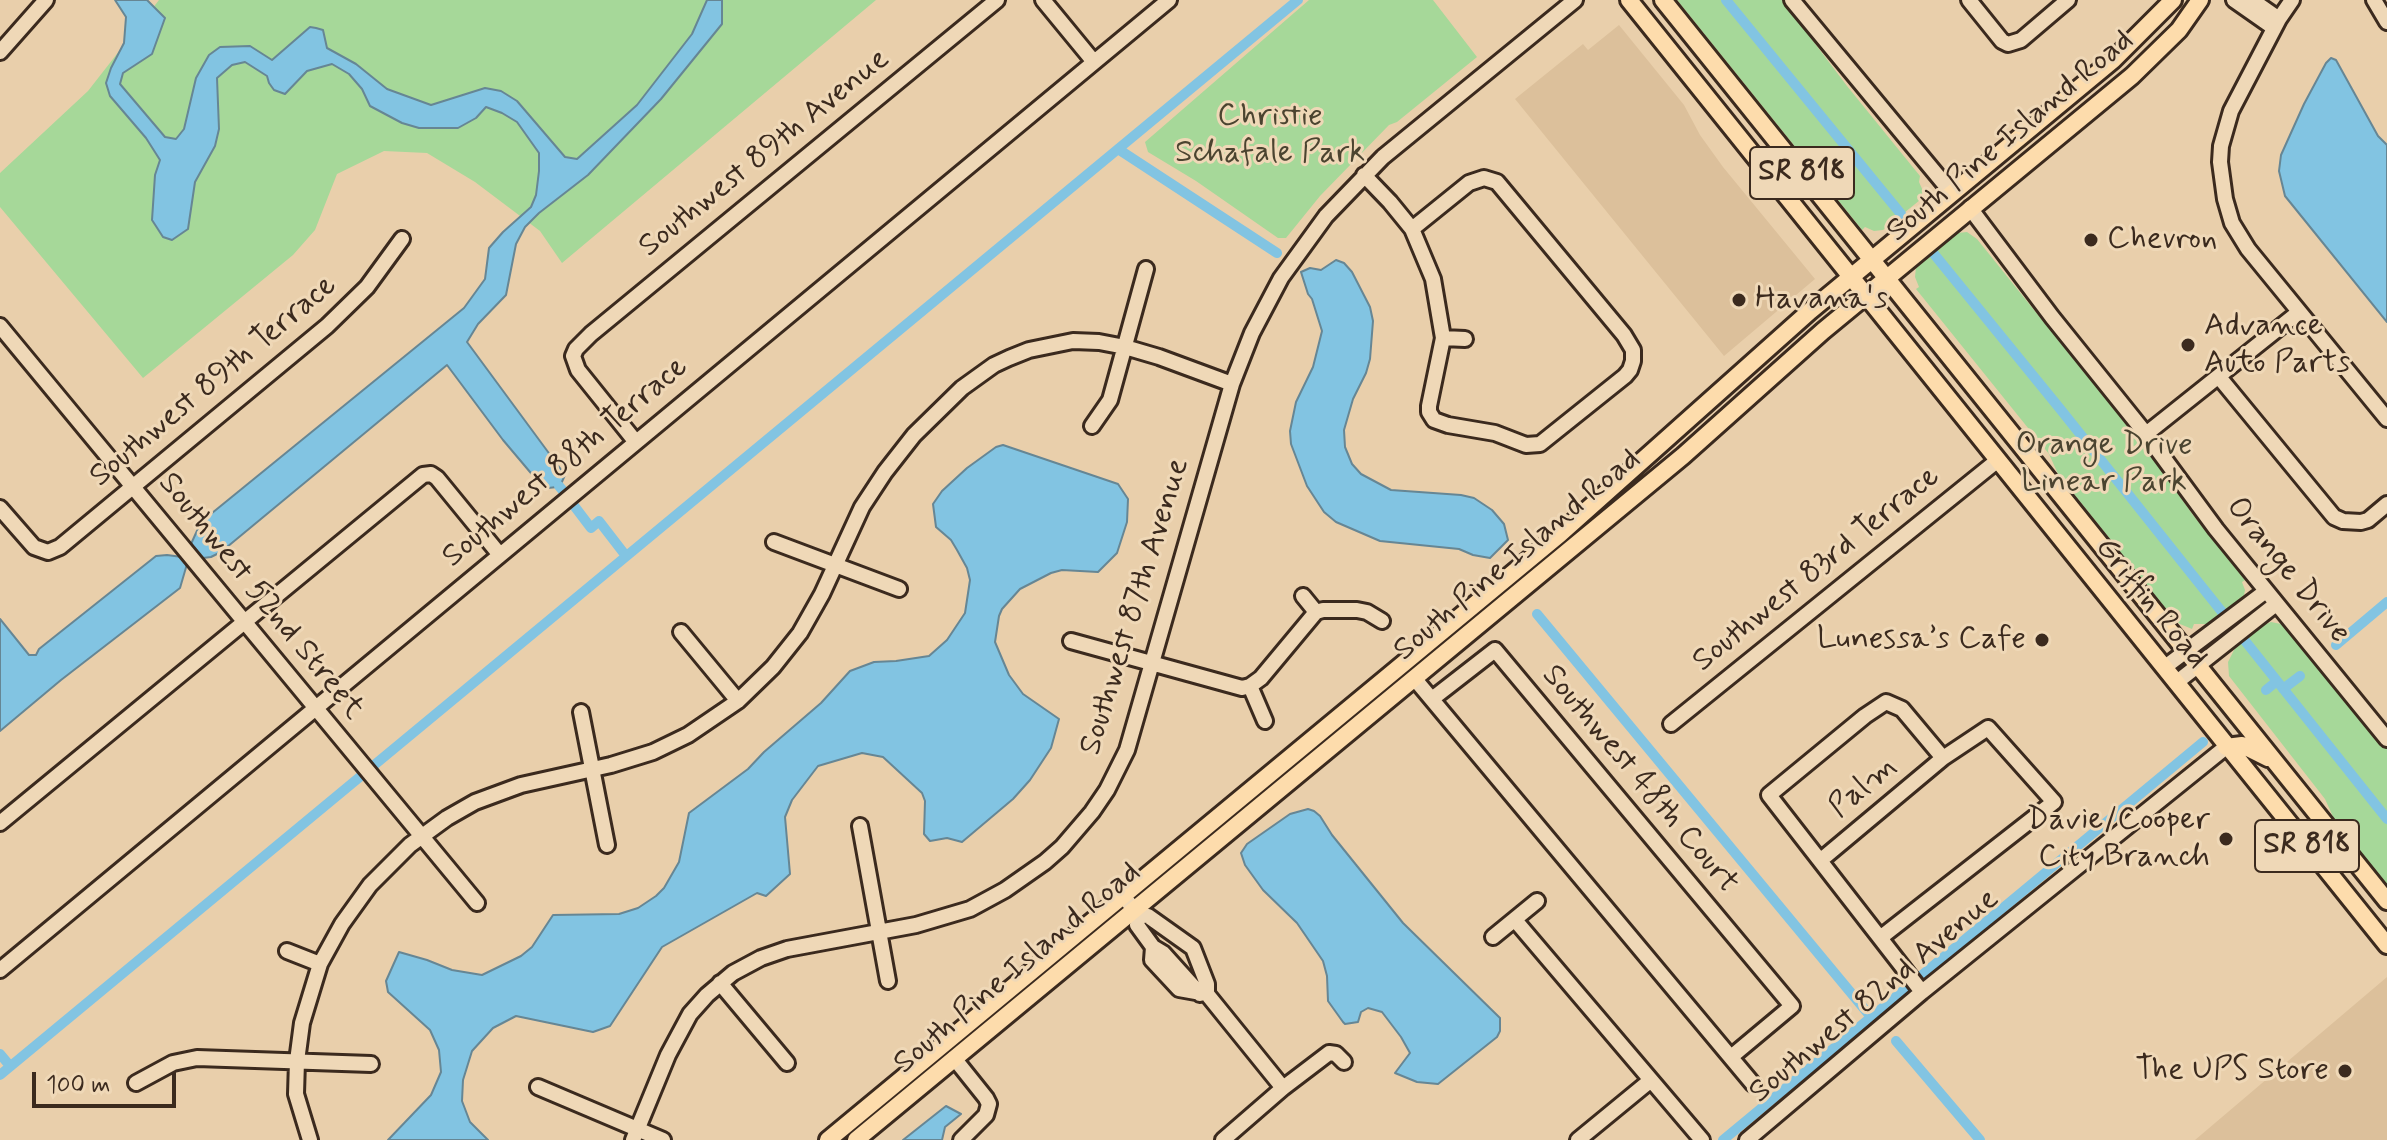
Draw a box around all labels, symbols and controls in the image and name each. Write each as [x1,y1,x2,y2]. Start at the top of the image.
street label: South Pine Island Road [1880,23,2142,251]
street label: Southwest 89th Avenue [632,41,898,267]
park label: Christie Schafale Park [1175,98,1365,173]
road number: SR 818 [1750,147,1854,199]
place label: Chevron [2107,221,2217,259]
marker: Chevron [2082,231,2100,249]
street label: Southwest 89th Terrace [83,268,345,496]
place label: Havana's [1755,281,1888,319]
marker: Havana's [1730,291,1748,309]
place label: Advance Auto Parts [2204,308,2350,383]
marker: Advance Auto Parts [2179,336,2197,354]
street label: Southwest 88th Terrace [435,349,697,577]
park label: Orange Drive Linear Park [2015,427,2193,502]
street label: South Pine Island Road [1387,442,1649,670]
street label: Southwest 87th Avenue [1073,454,1199,760]
street label: Southwest 83rd Terrace [1686,459,1948,681]
street label: Southwest 52nd Street [149,466,371,728]
street label: Orange Drive [2216,490,2358,652]
street label: Griffin Road [2085,530,2215,678]
place label: Lunessa’s Cafe [1817,621,2026,659]
marker: Lunessa’s Cafe [2033,631,2051,649]
street label: Southwest 48th Court [1532,658,1746,902]
street label: Palm [1822,749,1906,827]
place label: Davie/Cooper City Branch [2027,802,2210,877]
road number: SR 818 [2255,820,2359,872]
marker: Davie/Cooper City Branch [2217,830,2235,848]
street label: South Pine Island Road [887,855,1149,1083]
street label: Southwest 82nd Avenue [1742,881,2008,1113]
place label: The UPS Store [2135,1052,2329,1090]
scale bar [36,1056,180,1106]
marker: The UPS Store [2336,1062,2354,1080]
text: 100 m [46,1070,110,1101]

